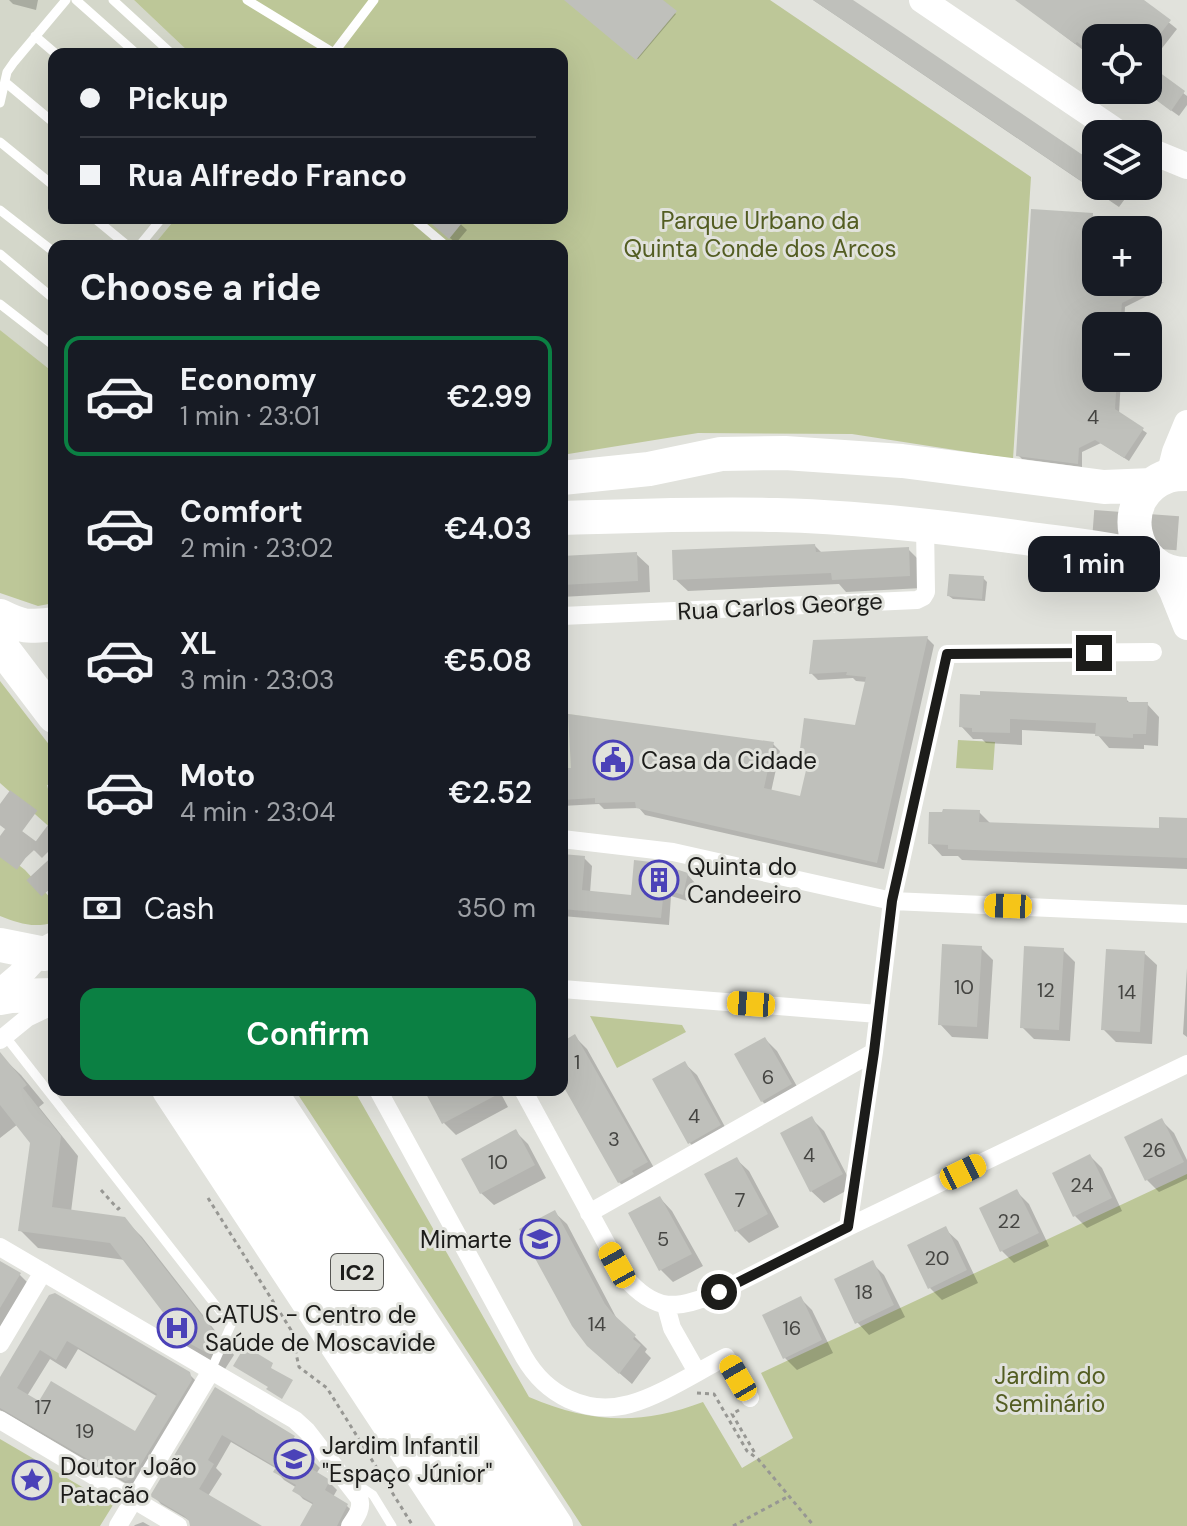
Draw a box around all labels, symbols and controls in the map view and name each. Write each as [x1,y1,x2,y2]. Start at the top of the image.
map controls [1082,24,1162,392]
button: locate [1082,24,1162,104]
text: Pickup [128,79,228,118]
button: layers [1082,120,1162,200]
text: Rua Alfredo Franco [128,156,407,195]
park label: Parque Urbano da Quinta Conde dos Arcos [623,205,897,264]
button: + [1082,216,1162,296]
text: Choose a ride [80,264,321,311]
button: − [1082,312,1162,392]
icon: car [84,360,156,432]
text: Economy [180,360,317,399]
text: €2.99 [447,377,532,416]
text: 1 min · 23:01 [180,399,320,433]
house number: 4 [1087,404,1099,430]
icon: car [84,492,156,564]
text: Comfort [180,492,303,531]
text: €4.03 [445,509,532,548]
text: 2 min · 23:02 [180,531,333,565]
callout: 1 min [1028,537,1160,593]
text: 1 min [1063,547,1125,581]
street label: Rua Carlos George [676,585,884,627]
icon: car [84,624,156,696]
text: XL [180,624,217,663]
route end [1076,635,1112,671]
text: €5.08 [444,641,532,680]
text: 3 min · 23:03 [180,663,334,697]
public building icon: Casa da Cidade [592,739,634,781]
place label: Casa da Cidade [641,745,817,776]
icon: car [84,756,156,828]
text: Moto [180,756,255,795]
text: €2.52 [449,773,532,812]
text: 4 min · 23:04 [180,795,335,829]
place label: Quinta do Candeeiro [687,851,802,910]
building icon: Quinta do Candeeiro [638,859,680,901]
icon: cash [80,886,124,930]
text: Cash [144,889,214,928]
text: 350 m [457,891,536,925]
car [984,893,1032,919]
house number: 10 [954,974,974,1000]
house number: 12 [1037,977,1055,1003]
house number: 14 [1118,979,1136,1005]
button: Confirm [80,988,536,1080]
car [726,990,776,1018]
house number: 1 [574,1049,580,1075]
house number: 6 [762,1064,774,1090]
house number: 4 [688,1103,700,1129]
house number: 3 [608,1126,620,1152]
house number: 26 [1142,1137,1166,1163]
house number: 4 [803,1142,815,1168]
house number: 10 [488,1149,508,1175]
car [936,1151,990,1193]
house number: 24 [1070,1172,1094,1198]
house number: 7 [735,1187,745,1213]
house number: 22 [997,1208,1021,1234]
school or university icon: Mimarte [519,1218,561,1260]
place label: Mimarte [420,1224,512,1255]
house number: 5 [657,1226,669,1252]
car [595,1238,639,1292]
house number: 20 [925,1245,950,1271]
road number: IC2 [331,1254,383,1290]
route start [701,1274,737,1310]
house number: 18 [855,1279,873,1305]
place label: CATUS - Centro de Saúde de Moscavide [205,1299,436,1358]
hospital icon: CATUS - Centro de Saúde de Moscavide [156,1307,198,1349]
house number: 14 [588,1311,606,1337]
house number: 16 [783,1315,801,1341]
car [716,1351,760,1405]
park label: Jardim do Seminário [994,1360,1106,1419]
house number: 17 [35,1394,51,1420]
house number: 19 [76,1418,94,1444]
place label: Jardim Infantil "Espaço Júnior" [322,1430,492,1489]
school or university icon: Jardim Infantil "Espaço Júnior" [273,1438,315,1480]
place label: Doutor João Patacão [60,1451,197,1510]
place icon: Doutor João Patacão [11,1459,53,1501]

